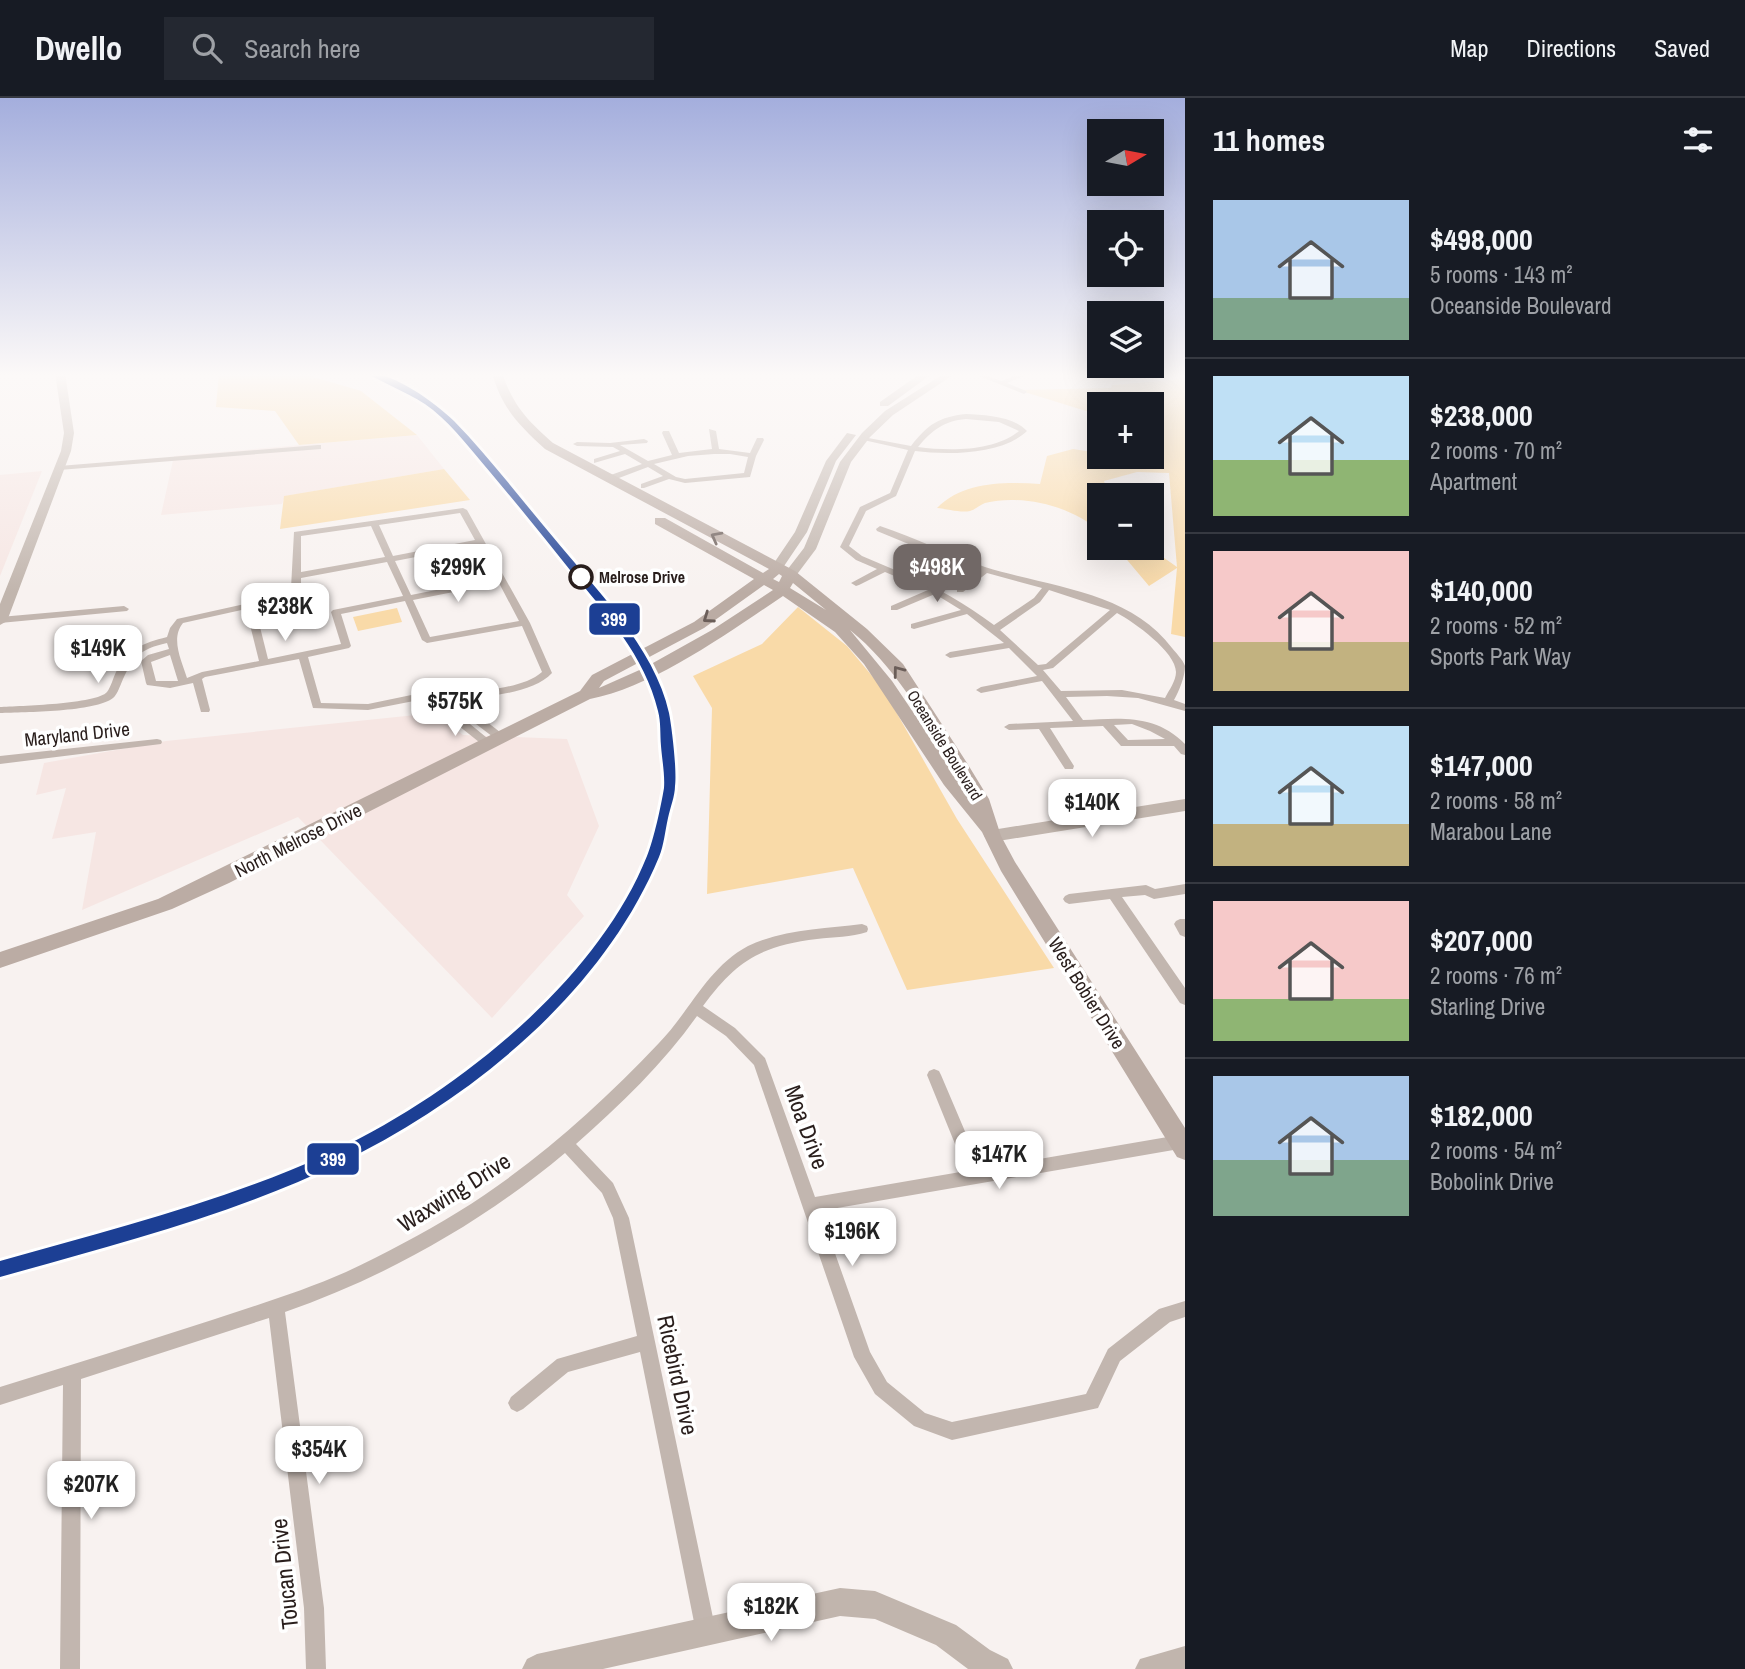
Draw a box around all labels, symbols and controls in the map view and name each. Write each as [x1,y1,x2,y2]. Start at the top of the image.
search box [164,17,654,80]
text: Dwello [35,26,122,70]
icon: search [188,29,226,67]
text: Search here [244,31,360,66]
text: Map [1450,32,1488,64]
text: Directions [1526,32,1616,64]
text: Saved [1654,32,1710,64]
north arrow [1087,119,1164,196]
map controls [1087,119,1164,560]
text: 11 homes [1213,120,1325,160]
icon: filters [1679,121,1717,159]
button: locate [1087,210,1164,287]
text: $498,000 [1430,219,1533,259]
icon: home [1269,228,1353,312]
text: 5 rooms · 143 m² [1430,259,1573,290]
text: Oceanside Boulevard [1430,290,1611,321]
button: layers [1087,301,1164,378]
button: + [1087,392,1164,469]
text: $238,000 [1430,395,1533,435]
icon: home [1269,404,1353,488]
text: 2 rooms · 70 m² [1430,435,1562,466]
text: Apartment [1430,466,1517,497]
button: − [1087,483,1164,560]
one-way arrow [710,531,723,545]
pin: $299K [409,545,507,604]
pin: $498K [888,545,986,604]
text: $299K [430,551,486,582]
text: $498K [909,551,965,582]
marker: Melrose Drive [569,565,593,589]
place label: Melrose Drive [599,566,685,588]
text: $140,000 [1430,570,1533,610]
icon: home [1269,579,1353,663]
pin: $238K [236,584,334,643]
text: $238K [257,590,313,621]
line badge: 399 [588,602,641,636]
text: 399 [601,606,627,632]
one-way arrow [703,610,716,622]
text: 2 rooms · 52 m² [1430,610,1562,641]
pin: $149K [49,626,147,685]
text: $149K [70,632,126,663]
text: Sports Park Way [1430,641,1571,672]
one-way arrow [893,666,906,679]
pin: $575K [406,678,504,738]
text: $575K [427,685,483,716]
street label: Oceanside Boulevard [902,686,988,804]
street label: Maryland Drive [23,716,131,752]
text: $147,000 [1430,745,1533,785]
icon: home [1269,754,1353,838]
pin: $140K [1043,780,1141,839]
text: 2 rooms · 58 m² [1430,785,1562,816]
text: $140K [1064,786,1120,817]
street label: North Melrose Drive [230,797,366,883]
text: Marabou Lane [1430,816,1552,847]
text: $207,000 [1430,920,1533,960]
icon: home [1269,929,1353,1013]
street label: West Bobier Drive [1042,932,1132,1054]
text: 2 rooms · 76 m² [1430,960,1562,991]
text: Starling Drive [1430,991,1545,1022]
street label: Moa Drive [778,1081,836,1173]
text: $182,000 [1430,1095,1533,1135]
icon: home [1269,1104,1353,1188]
pin: $147K [950,1132,1048,1191]
text: 2 rooms · 54 m² [1430,1135,1562,1166]
text: $147K [971,1138,1027,1169]
line badge: 399 [306,1142,360,1176]
street label: Waxwing Drive [392,1145,516,1239]
text: 399 [320,1146,346,1172]
text: Bobolink Drive [1430,1166,1554,1197]
pin: $196K [803,1208,901,1268]
text: $196K [824,1215,880,1246]
street label: Ricebird Drive [650,1312,706,1438]
pin: $354K [270,1426,368,1486]
text: $354K [291,1433,347,1464]
pin: $207K [42,1462,140,1521]
text: $207K [63,1468,119,1499]
street label: Toucan Drive [263,1517,305,1631]
pin: $182K [722,1584,820,1643]
text: $182K [743,1590,799,1621]

